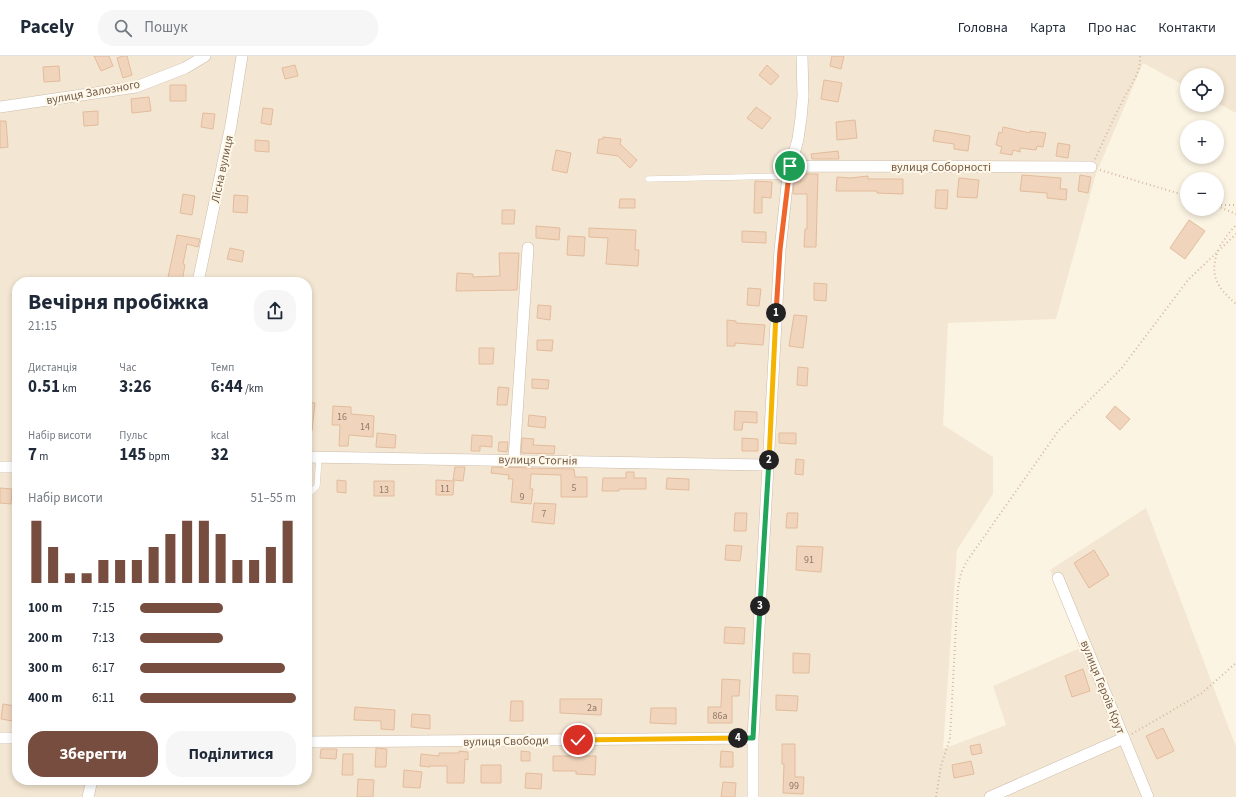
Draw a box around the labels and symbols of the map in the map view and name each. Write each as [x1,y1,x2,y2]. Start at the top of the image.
street label: вулиця Залозного [45,76,141,109]
street label: Лісна вулиця [207,134,238,205]
pin [773,149,807,183]
street label: вулиця Соборності [891,159,991,176]
pin: 1 [766,303,786,323]
house number: 16 [337,410,347,424]
house number: 14 [360,420,370,434]
pin: 2 [759,450,779,470]
street label: вулиця Стогнія [498,451,578,470]
house number: 5 [572,481,577,495]
house number: 11 [440,482,450,496]
house number: 13 [379,483,389,497]
house number: 9 [520,490,525,504]
house number: 7 [542,507,547,521]
house number: 91 [804,553,814,567]
pin: 3 [750,596,770,616]
street label: вулиця Героїв Крут [1076,638,1129,737]
house number: 2а [587,701,597,715]
house number: 86а [713,709,727,723]
pin [561,723,595,757]
pin: 4 [728,728,748,748]
street label: вулиця Свободи [463,732,549,751]
house number: 99 [789,779,799,793]

